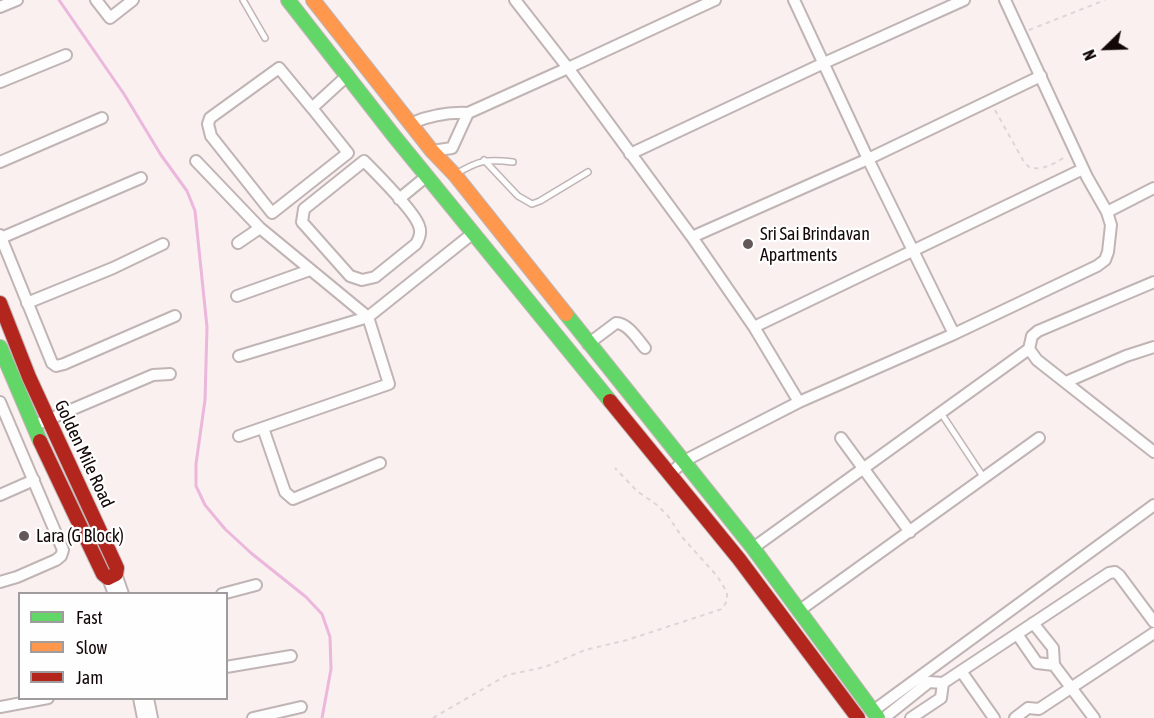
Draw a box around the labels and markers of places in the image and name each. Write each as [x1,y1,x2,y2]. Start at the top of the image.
place label: Sri Sai Brindavan Apartments [760,223,870,266]
marker: Sri Sai Brindavan Apartments [741,237,755,251]
place label: Lara (G Block) [36,525,124,547]
marker: Lara (G Block) [17,529,31,543]

